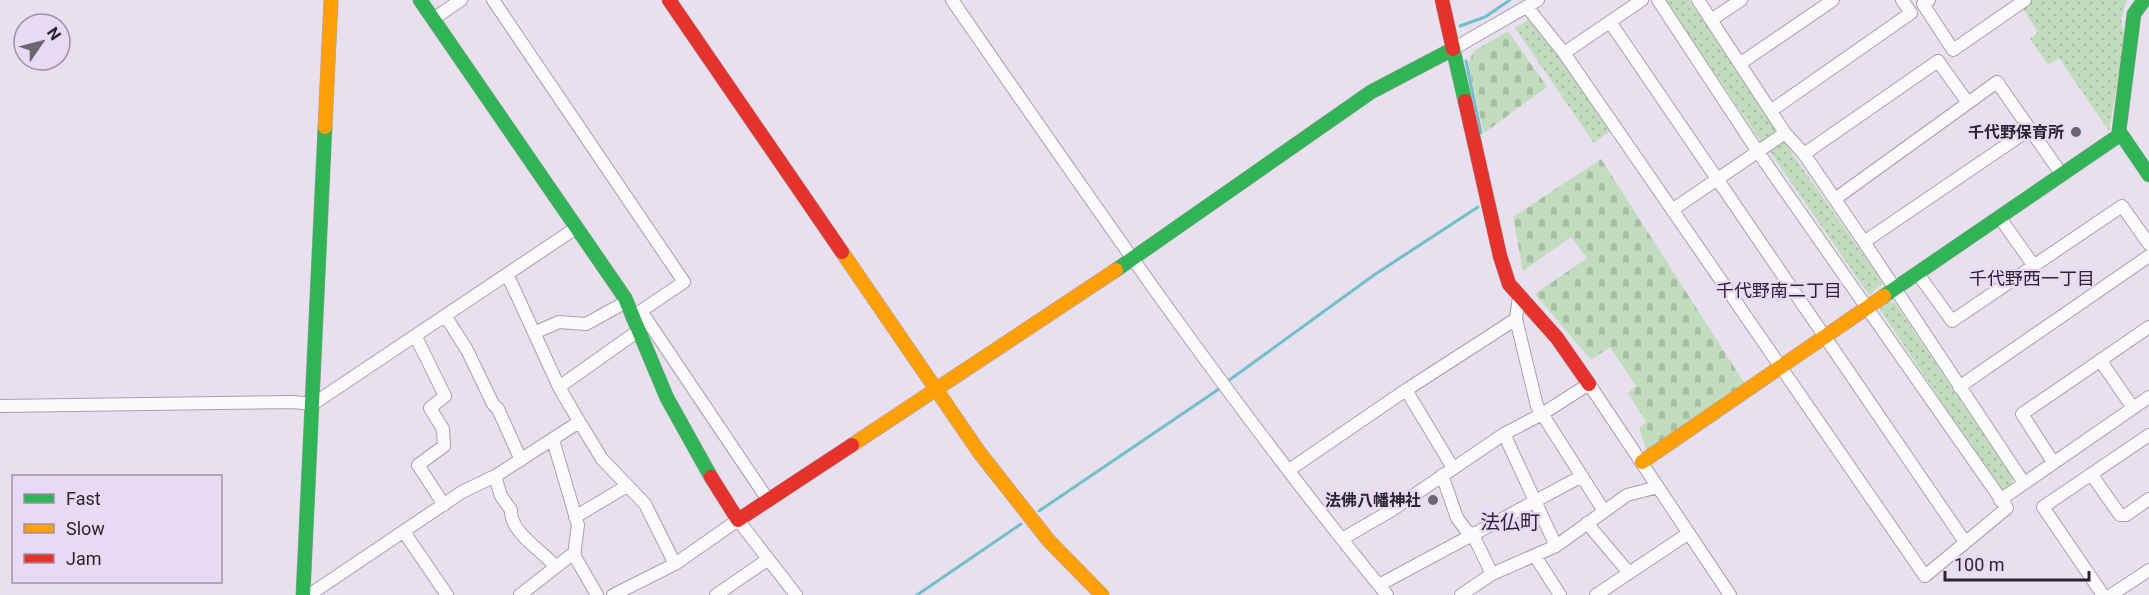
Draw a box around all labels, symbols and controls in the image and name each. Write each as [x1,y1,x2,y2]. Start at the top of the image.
north arrow [12,12,72,72]
text: N [43,24,65,44]
place label: 千代野保育所 [1968,123,2064,142]
marker: 千代野保育所 [2069,125,2083,139]
district label: 千代野西一丁目 [1969,268,2095,289]
district label: 千代野南二丁目 [1716,280,1842,301]
legend [12,475,222,583]
text: Fast [66,488,101,509]
place label: 法佛八幡神社 [1325,491,1421,510]
marker: 法佛八幡神社 [1426,493,1440,507]
district label: 法仏町 [1480,510,1540,534]
text: Slow [66,518,105,539]
scale bar [1945,544,2089,582]
text: Jam [66,548,102,569]
text: 100 m [1954,554,2005,575]

